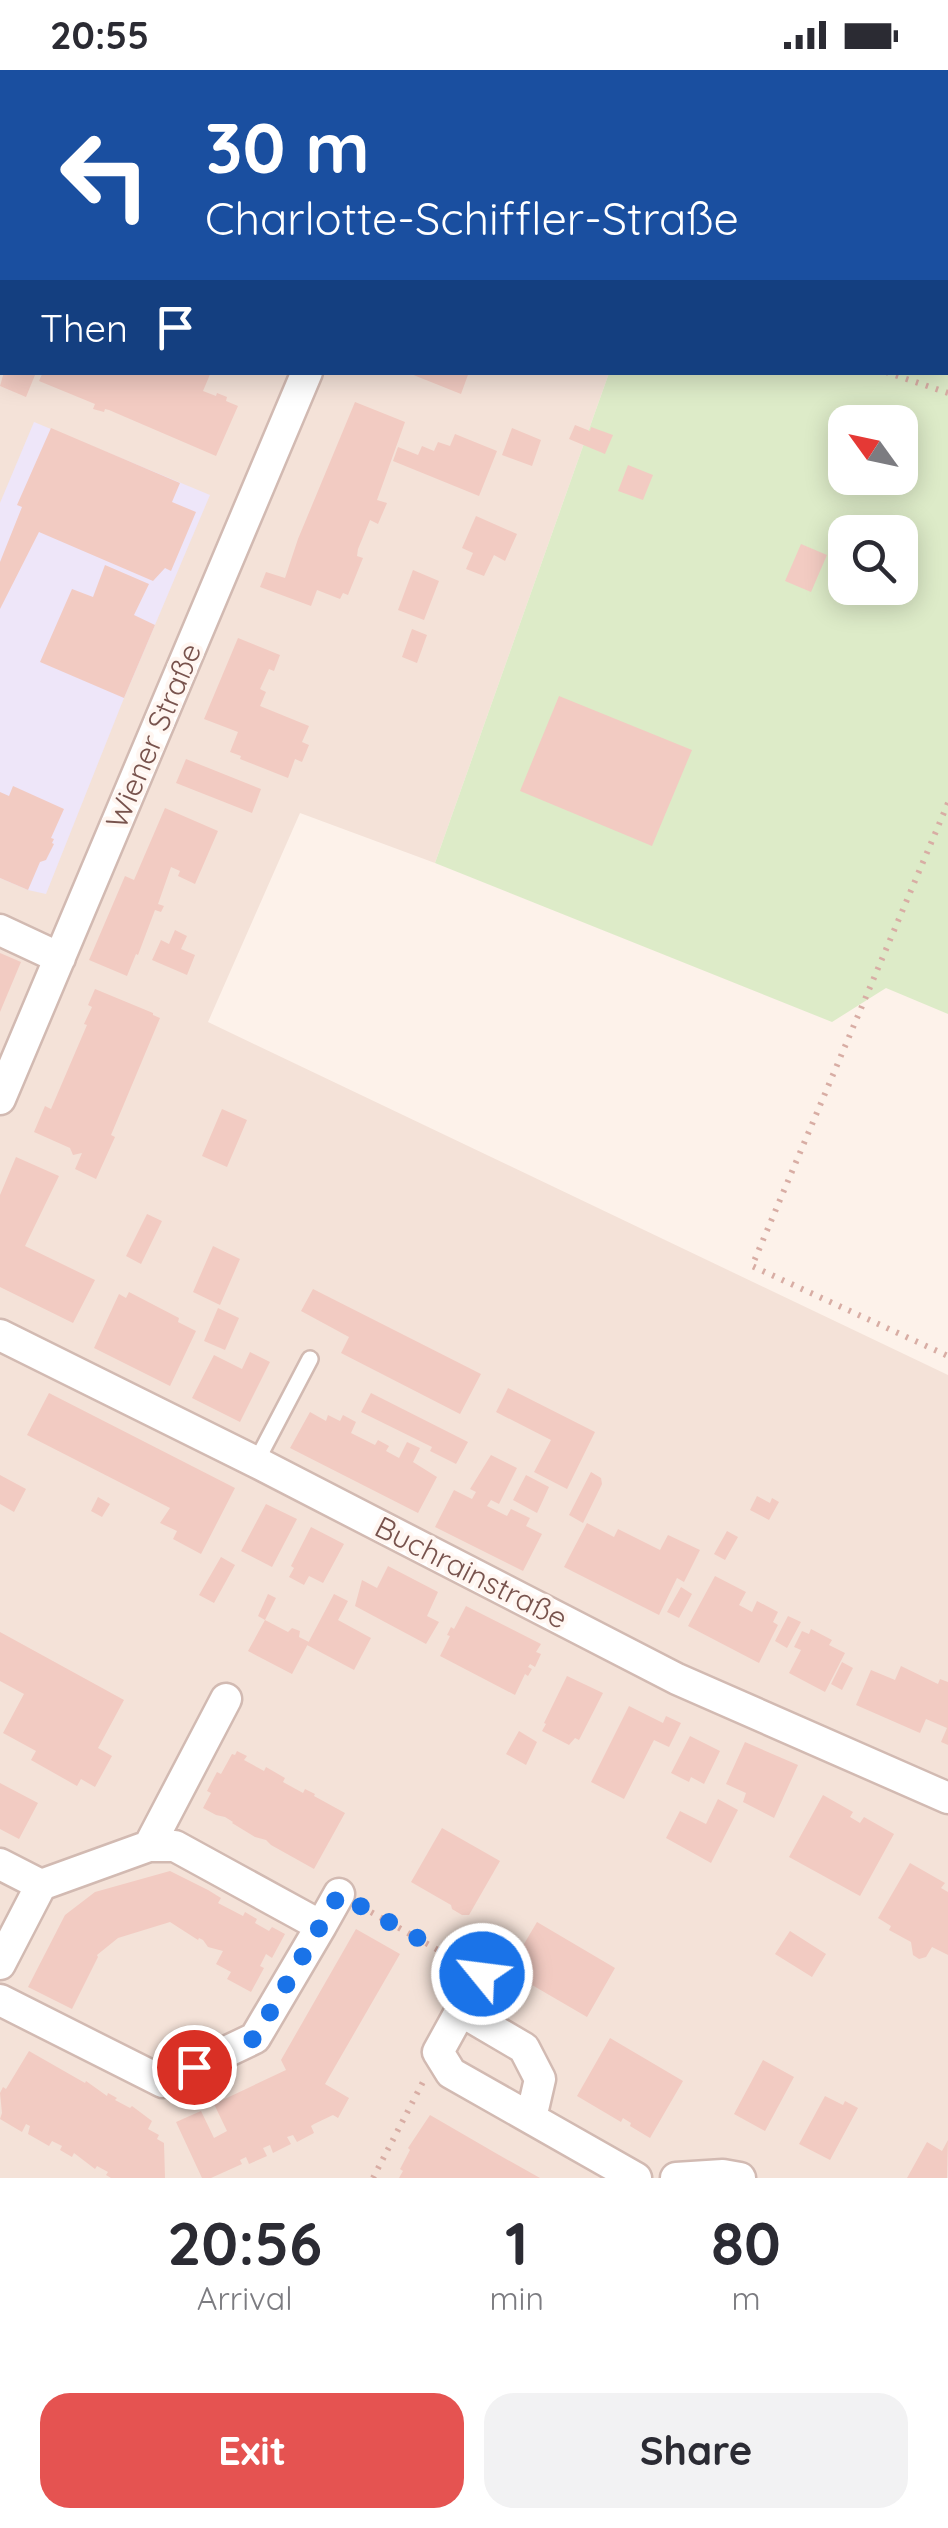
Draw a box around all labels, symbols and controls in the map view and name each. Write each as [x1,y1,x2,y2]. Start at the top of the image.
text: 20:55 [50,11,149,59]
text: 30 m [205,103,370,191]
icon: left [40,110,170,240]
text: Charlotte-Schiffler-Straße [205,190,739,246]
icon: arrive [148,300,203,355]
text: Then [40,304,128,352]
north arrow [828,405,918,495]
map controls [828,405,918,605]
button: search [828,515,918,605]
street label: Wiener Straße [97,637,209,834]
street label: Buchrainstraße [369,1507,574,1637]
position arrow [430,1922,534,2026]
pin [152,2025,237,2110]
icon: arrive [167,2040,222,2095]
text: 20:56 [167,2205,322,2280]
text: 1 [505,2205,528,2280]
text: 80 [711,2205,781,2280]
text: Arrival [197,2278,293,2318]
text: min [489,2278,544,2318]
text: m [731,2278,761,2318]
button: Exit [40,2393,464,2508]
button: Share [484,2393,908,2508]

